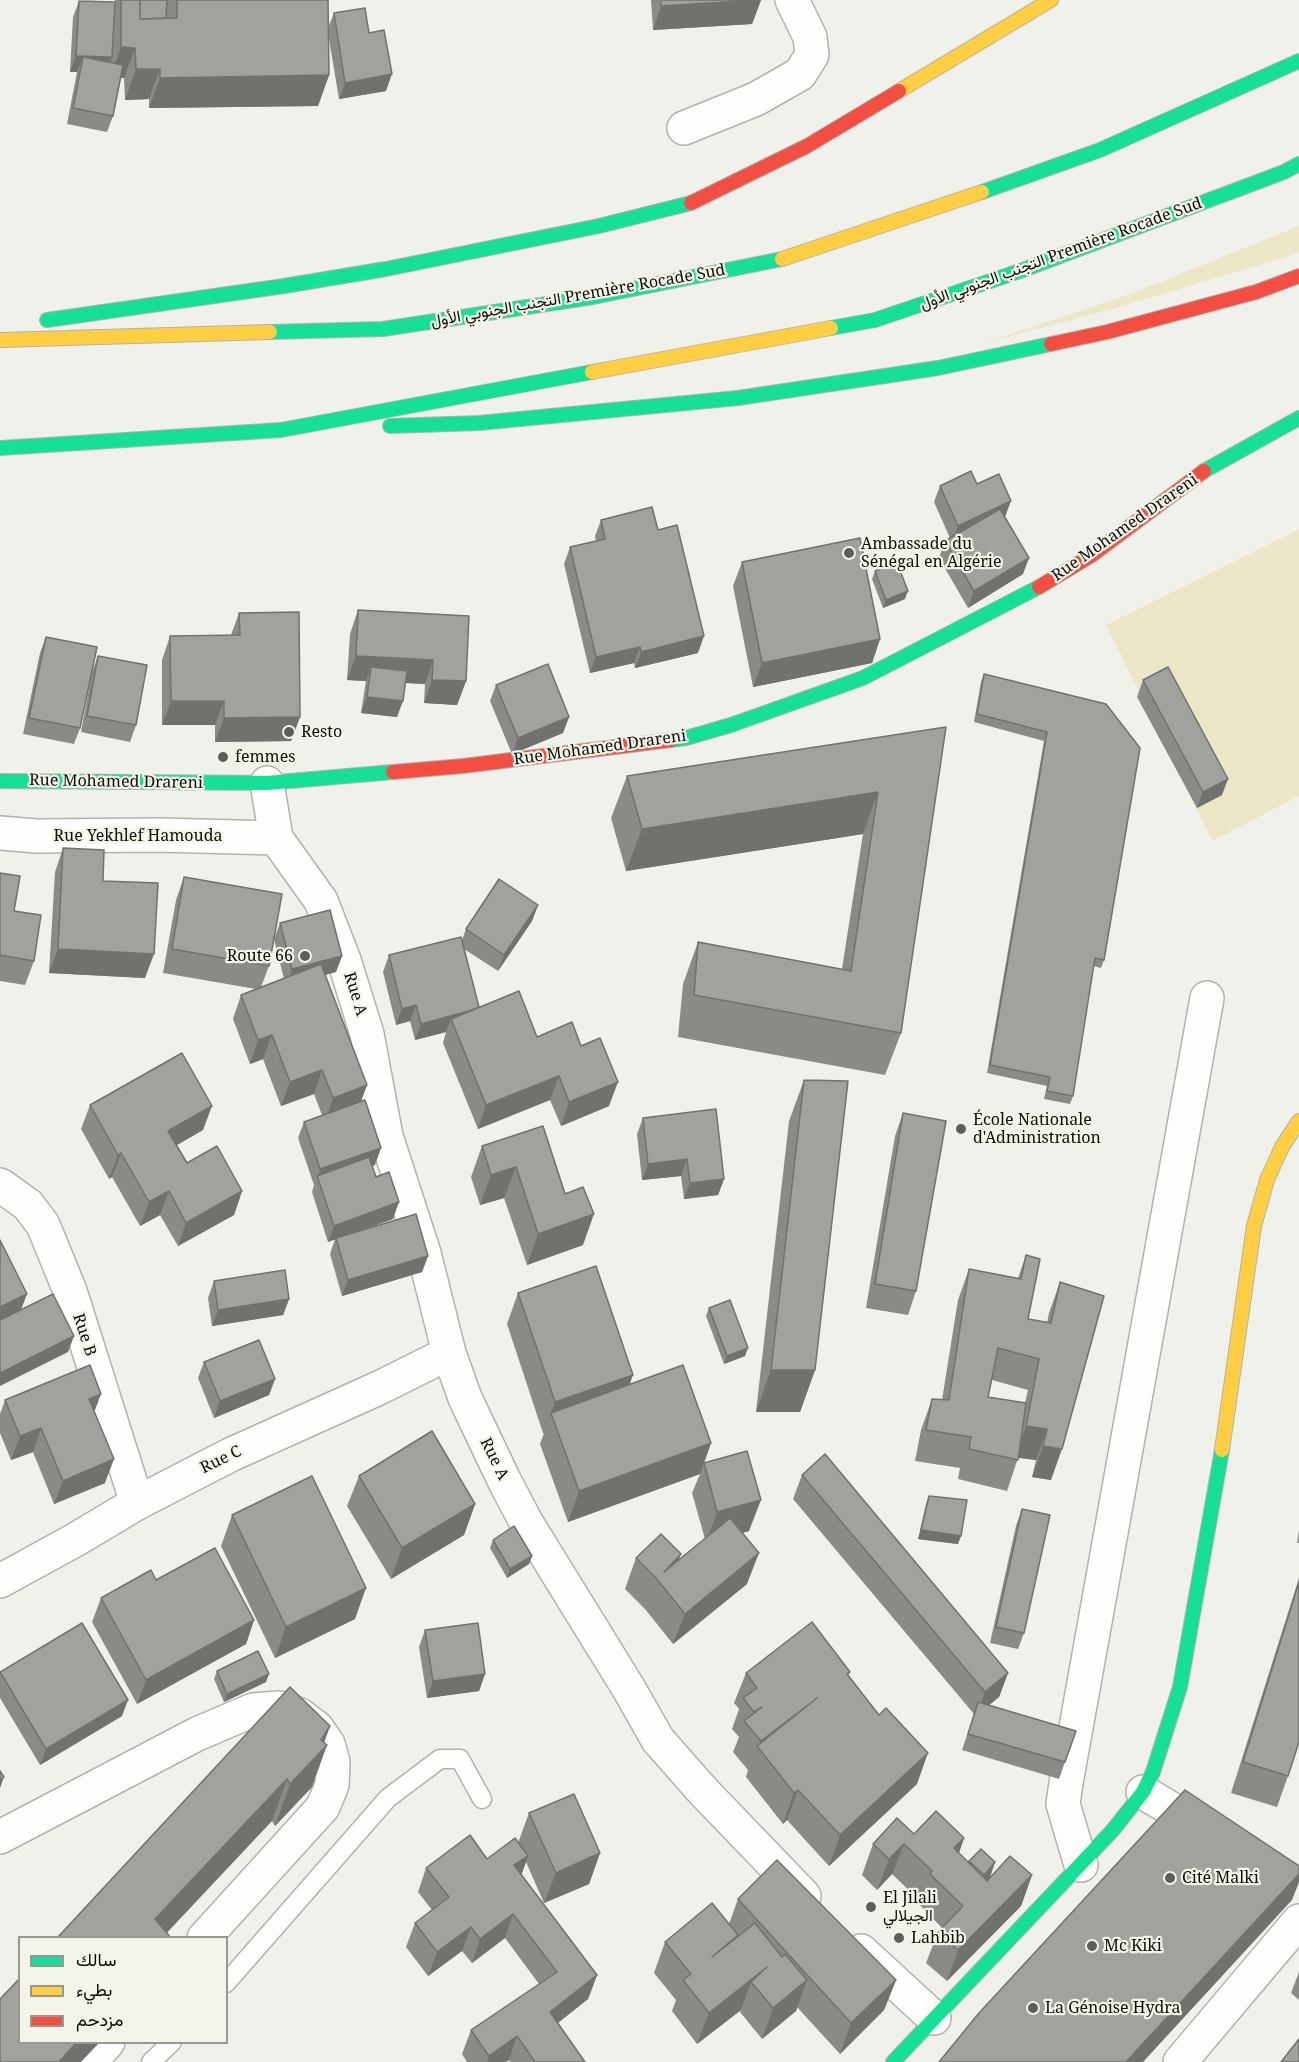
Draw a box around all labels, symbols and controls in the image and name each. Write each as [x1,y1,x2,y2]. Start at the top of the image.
street label: التجنب الجنوبي الأول Première Rocade Sud [917,194,1205,314]
street label: التجنب الجنوبي الأول Première Rocade Sud [429,261,727,331]
street label: Rue Mohamed Drareni [1048,470,1202,586]
place label: Ambassade du Sénégal en Algérie [861,534,1002,572]
marker: Ambassade du Sénégal en Algérie [842,546,856,560]
place label: Resto [301,722,342,742]
marker: Resto [282,725,296,739]
street label: Rue Mohamed Drareni [513,726,687,770]
place label: femmes [235,747,295,767]
marker: femmes [216,750,230,764]
street label: Rue Mohamed Drareni [29,771,203,793]
street label: Rue Yekhlef Hamouda [54,826,222,846]
place label: Route 66 [227,946,293,966]
marker: Route 66 [298,949,312,963]
street label: Rue A [339,970,371,1018]
place label: École Nationale d'Administration [973,1110,1101,1148]
marker: École Nationale d'Administration [954,1122,968,1136]
street label: Rue B [68,1311,100,1359]
street label: Rue A [476,1435,512,1483]
street label: Rue C [197,1442,245,1478]
place label: Cité Malki [1182,1868,1259,1888]
marker: Cité Malki [1163,1871,1177,1885]
place label: El Jilali الجيلالي [883,1888,937,1926]
marker: El Jilali الجيلالي [864,1900,878,1914]
place label: Lahbib [911,1928,965,1948]
marker: Lahbib [892,1931,906,1945]
legend [18,1936,228,2044]
place label: Mc Kiki [1104,1936,1162,1956]
marker: Mc Kiki [1085,1939,1099,1953]
text: سالك [76,1947,116,1971]
text: بطيء [76,1977,112,2001]
place label: La Génoise Hydra [1045,1998,1181,2018]
marker: La Génoise Hydra [1026,2001,1040,2015]
text: مزدحم [76,2007,123,2031]

